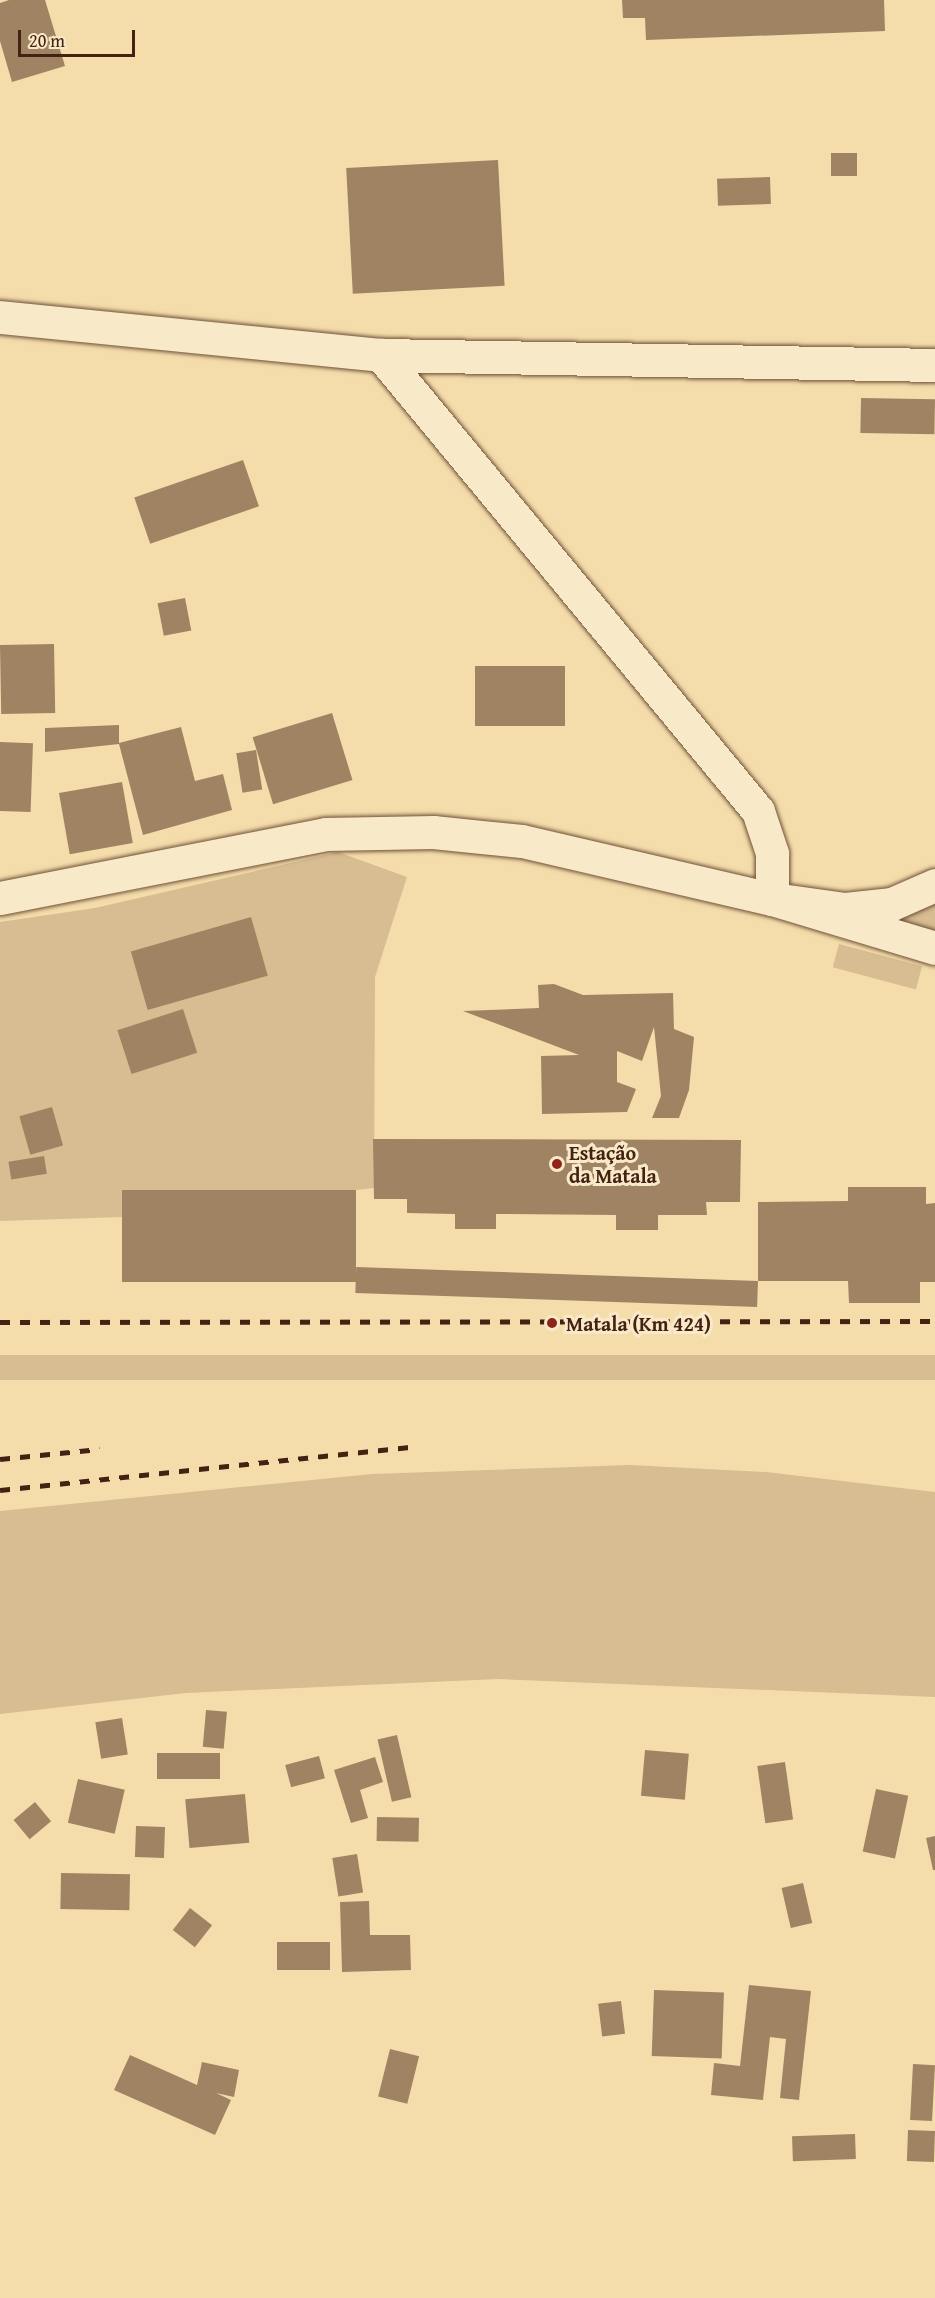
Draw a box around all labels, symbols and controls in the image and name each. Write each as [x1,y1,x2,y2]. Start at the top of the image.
scale bar [21,18,138,56]
text: 20 m [29,27,65,54]
place label: Estação da Matala [569,1140,657,1187]
marker: Estação da Matala [550,1157,564,1171]
place label: Matala (Km 424) [566,1311,711,1335]
marker: Matala (Km 424) [543,1314,561,1332]

